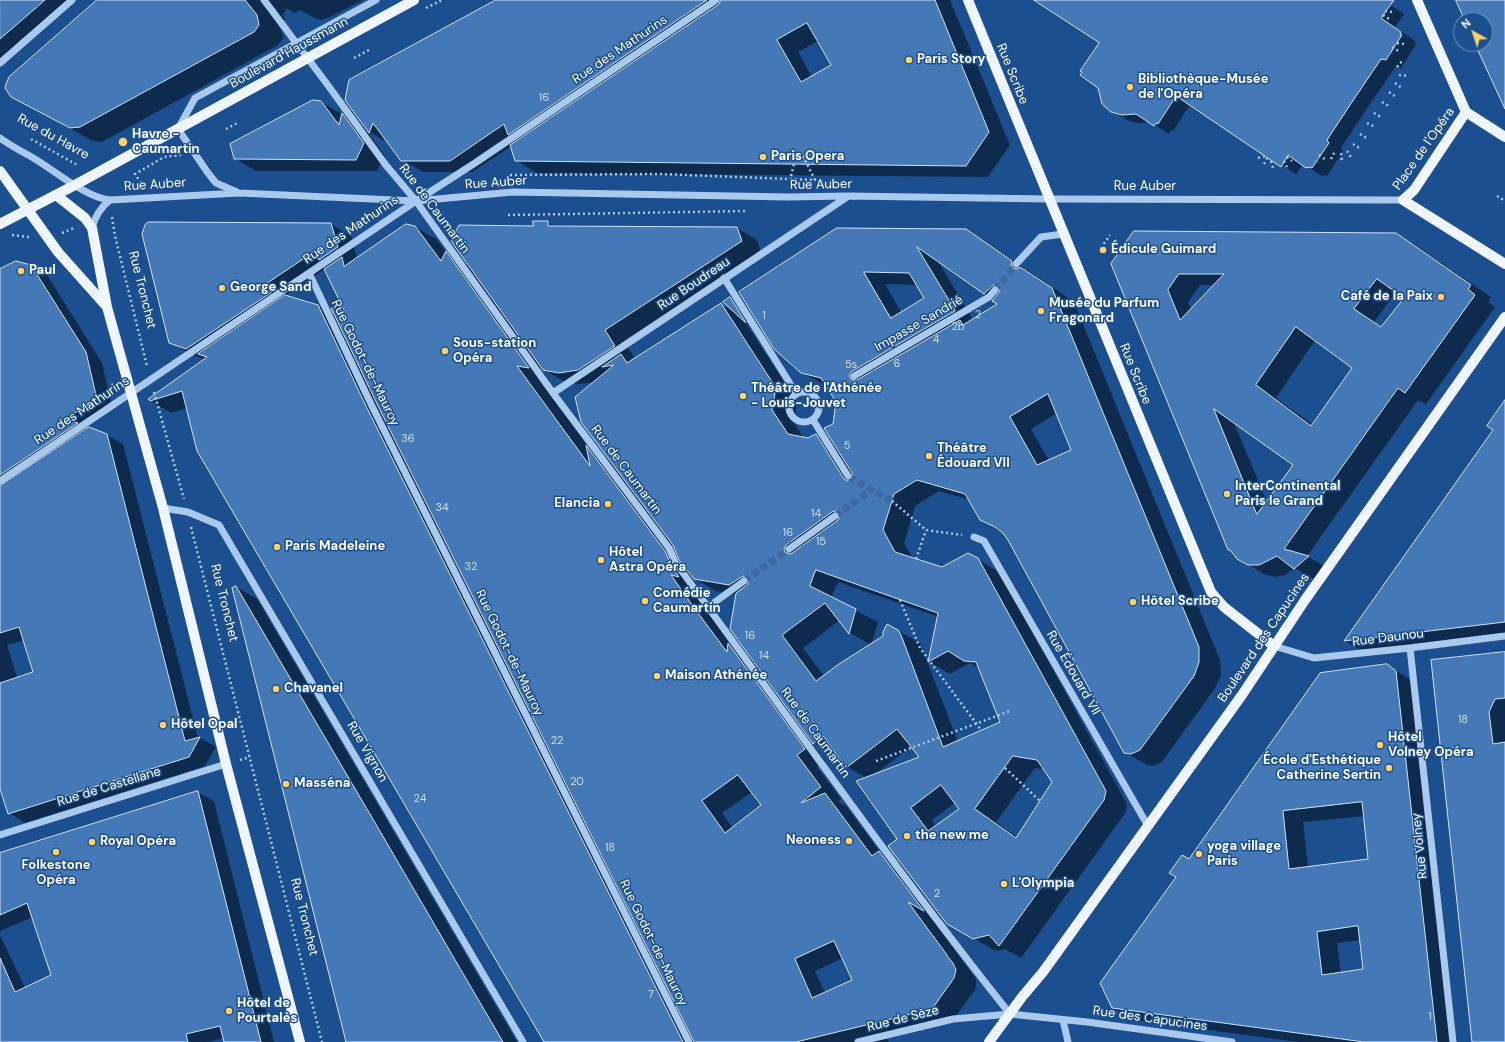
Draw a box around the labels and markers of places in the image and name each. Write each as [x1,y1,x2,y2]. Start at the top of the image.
place label: Paris Story [917,52,985,68]
marker: Paris Story [904,55,914,65]
place label: Bibliothèque-Musée de l'Opéra [1138,72,1268,103]
marker: Bibliothèque-Musée de l'Opéra [1125,82,1135,92]
place label: Havre - Caumartin [132,127,200,158]
marker: Havre - Caumartin [117,136,129,148]
place label: Paris Opera [771,149,844,165]
marker: Paris Opera [758,152,768,162]
place label: Édicule Guimard [1111,242,1216,258]
marker: Édicule Guimard [1098,245,1108,255]
place label: Paul [29,263,56,279]
marker: Paul [16,266,26,276]
place label: George Sand [230,280,311,296]
marker: George Sand [217,283,227,293]
place label: Café de la Paix [1341,289,1433,305]
marker: Café de la Paix [1436,292,1446,302]
place label: Musée du Parfum Fragonard [1049,296,1159,327]
marker: Musée du Parfum Fragonard [1036,306,1046,316]
place label: Sous-station Opéra [453,336,536,367]
marker: Sous-station Opéra [440,346,450,356]
place label: Théâtre de l'Athénée - Louis-Jouvet [751,381,882,412]
marker: Théâtre de l'Athénée - Louis-Jouvet [738,391,748,401]
place label: Théâtre Édouard VII [937,441,1010,472]
marker: Théâtre Édouard VII [924,451,934,461]
place label: InterContinental Paris le Grand [1235,479,1340,510]
marker: InterContinental Paris le Grand [1222,489,1232,499]
place label: Elancia [554,496,600,512]
marker: Elancia [603,499,613,509]
place label: Paris Madeleine [285,539,385,555]
marker: Paris Madeleine [272,542,282,552]
place label: Hôtel Astra Opéra [609,545,686,576]
marker: Hôtel Astra Opéra [596,555,606,565]
place label: Comédie Caumartin [653,586,721,617]
place label: Hôtel Scribe [1141,594,1219,610]
marker: Comédie Caumartin [640,596,650,606]
marker: Hôtel Scribe [1128,597,1138,607]
place label: Maison Athénée [665,668,767,684]
marker: Maison Athénée [652,671,662,681]
place label: Chavanel [284,681,343,697]
marker: Chavanel [271,684,281,694]
place label: Hôtel Opal [171,717,238,733]
marker: Hôtel Opal [158,720,168,730]
place label: Hôtel Volney Opéra [1388,730,1474,761]
marker: Hôtel Volney Opéra [1375,740,1385,750]
place label: École d'Esthétique Catherine Sertin [1263,753,1381,784]
marker: École d'Esthétique Catherine Sertin [1384,763,1394,773]
place label: Masséna [294,776,350,792]
marker: Masséna [281,779,291,789]
place label: the new me [915,828,989,844]
marker: the new me [902,831,912,841]
place label: Neoness [786,833,841,849]
place label: Royal Opéra [100,834,176,850]
marker: Neoness [844,836,854,846]
marker: Royal Opéra [87,837,97,847]
place label: yoga village Paris [1207,839,1281,870]
marker: Folkestone Opéra [51,847,61,857]
marker: yoga village Paris [1194,849,1204,859]
place label: Folkestone Opéra [21,858,91,889]
place label: L'Olympia [1012,876,1074,892]
marker: L'Olympia [999,879,1009,889]
place label: Hôtel de Pourtalès [237,996,297,1027]
marker: Hôtel de Pourtalès [224,1006,234,1016]

